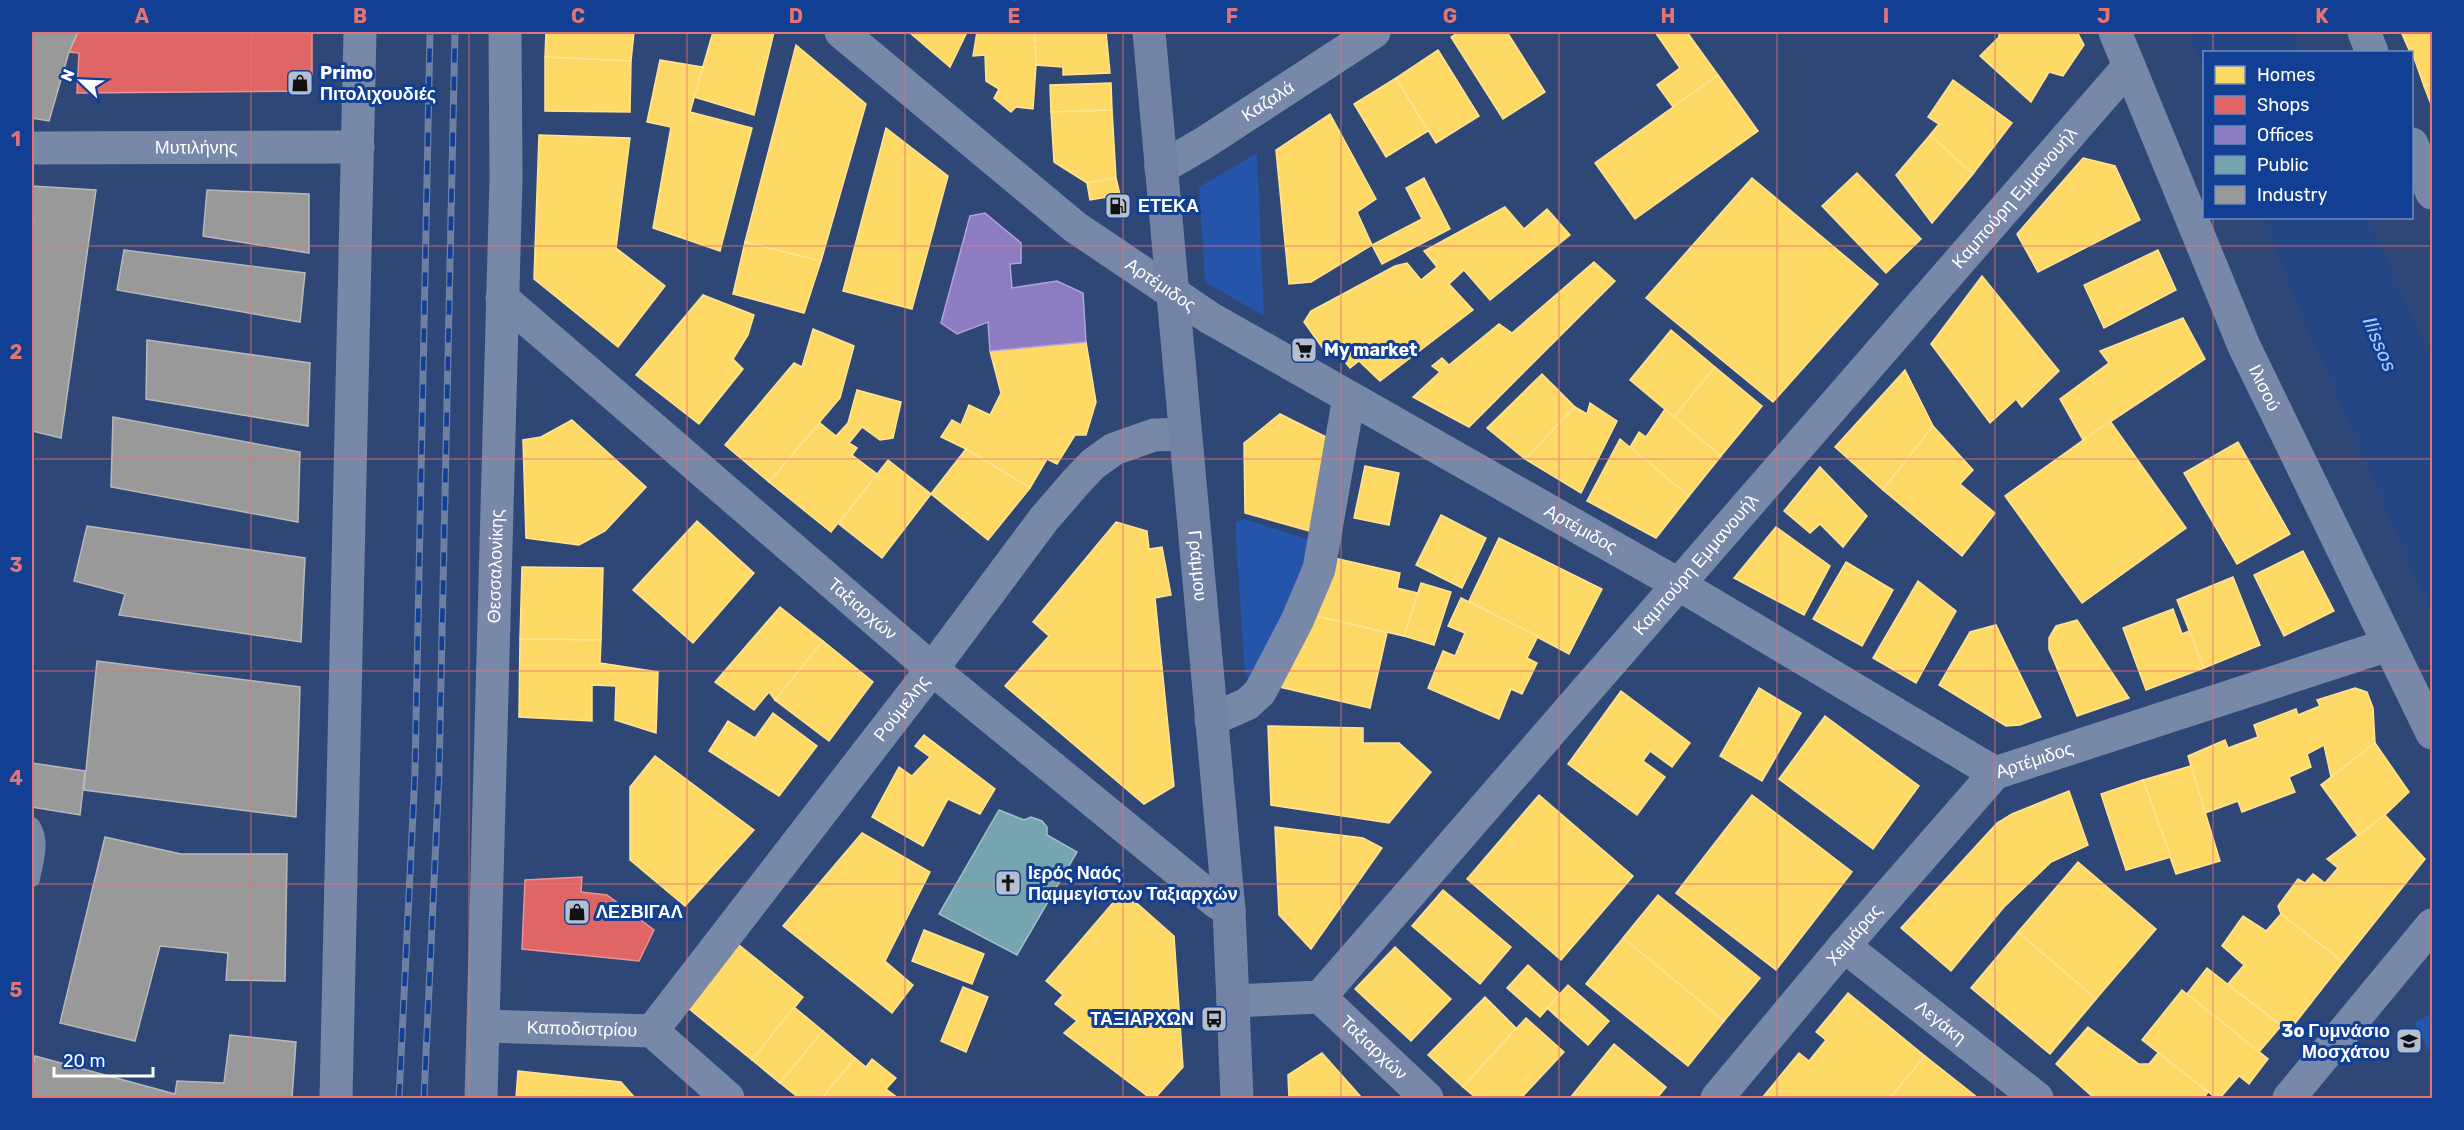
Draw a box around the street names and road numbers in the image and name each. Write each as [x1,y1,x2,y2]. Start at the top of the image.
street label: Καζαλά [1237,76,1298,127]
street label: Καμπούρη Εμμανουήλ [1947,122,2082,273]
street label: Μυτιλήνης [155,136,238,159]
street label: Αρτέμιδος [1121,253,1200,317]
street label: Ιλισού [2244,361,2285,415]
street label: Καμπούρη Εμμανουήλ [1628,489,1763,640]
street label: Αρτέμιδος [1541,499,1621,558]
street label: Θεσσαλονίκης [483,509,508,624]
street label: Γράμμου [1183,529,1212,602]
street label: Ταξιαρχών [823,573,901,645]
street label: Ρούμελης [869,670,934,746]
street label: Αρτέμιδος [1993,737,2076,783]
street label: Χειμάρας [1821,899,1887,970]
street label: Λεγάκη [1911,995,1970,1049]
street label: Ταξιαρχών [1336,1011,1412,1085]
street label: Καποδιστρίου [526,1016,638,1042]

